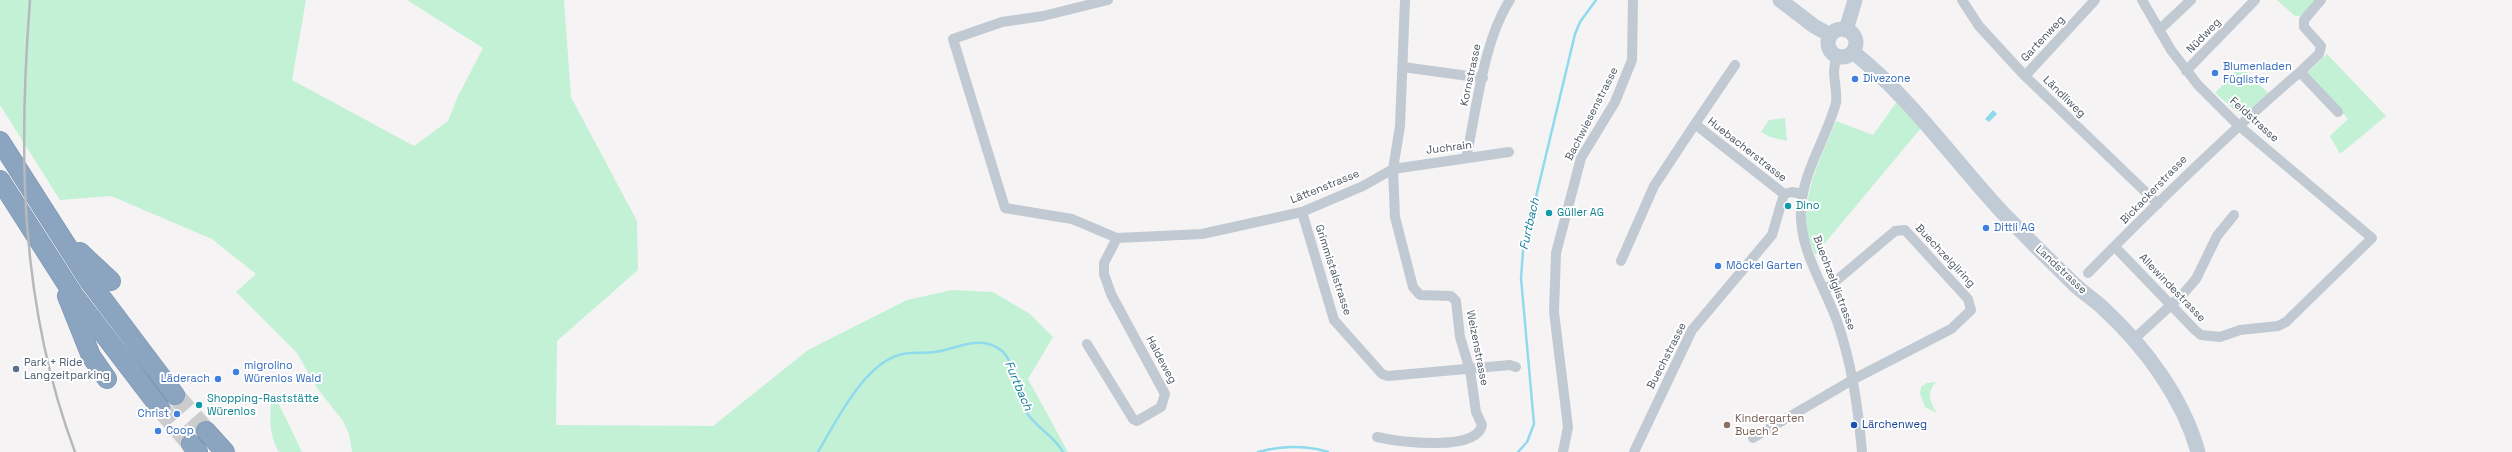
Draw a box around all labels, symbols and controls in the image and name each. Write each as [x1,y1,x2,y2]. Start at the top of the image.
street label: Gartenweg [2018,13,2068,65]
street label: Nüdweg [2184,16,2224,56]
street label: Kornstrasse [1458,43,1484,107]
place label: Blumenladen Füglister [2223,60,2292,86]
street label: Bachwiesenstrasse [1563,65,1621,163]
marker: Blumenladen Füglister [2210,68,2220,78]
place label: Divezone [1863,72,1911,86]
marker: Divezone [1850,74,1860,84]
street label: Ländliweg [2040,74,2088,120]
street label: Feldstrasse [2227,95,2281,145]
street label: Huebacherstrasse [1705,115,1789,185]
street label: Juchrain [1425,139,1473,157]
street label: Bickackerstrasse [2118,153,2190,227]
street label: Lättenstrasse [1289,167,1361,207]
water label: Furtbach [1517,197,1543,251]
place label: Dino [1796,199,1820,213]
marker: Dino [1783,201,1793,211]
place label: Güller AG [1557,206,1604,220]
marker: Güller AG [1544,208,1554,218]
place label: Dittli AG [1994,221,2035,235]
street label: Buechzelgliring [1912,222,1978,290]
street label: Grimmistalstrasse [1312,223,1354,317]
marker: Dittli AG [1981,223,1991,233]
street label: Buechzelglistrasse [1810,234,1858,332]
street label: Landstrasse [2033,243,2089,297]
street label: Allewindestrasse [2136,251,2208,325]
place label: Möckel Garten [1726,259,1802,273]
marker: Möckel Garten [1713,261,1723,271]
street label: Weizenstrasse [1463,309,1491,387]
street label: Buechstrasse [1645,321,1689,391]
street label: Haldeweg [1143,334,1179,386]
place label: Park + Ride Langzeitparking [24,356,110,382]
place label: migrolino Würenlos Wald [244,359,321,385]
water label: Furtbach [1001,359,1035,413]
marker: Park + Ride Langzeitparking [11,364,21,374]
marker: migrolino Würenlos Wald [231,367,241,377]
place label: Läderach [161,372,210,386]
marker: Läderach [213,374,223,384]
place label: Shopping-Raststätte Würenlos [207,392,319,418]
marker: Shopping-Raststätte Würenlos [194,400,204,410]
place label: Christ [138,407,169,421]
marker: Christ [172,409,182,419]
place label: Kindergarten Buech 2 [1735,412,1804,438]
place label: Lärchenweg [1862,418,1927,432]
marker: Kindergarten Buech 2 [1722,420,1732,430]
marker: Lärchenweg [1849,420,1859,430]
place label: Coop [166,424,194,438]
marker: Coop [153,426,163,436]

